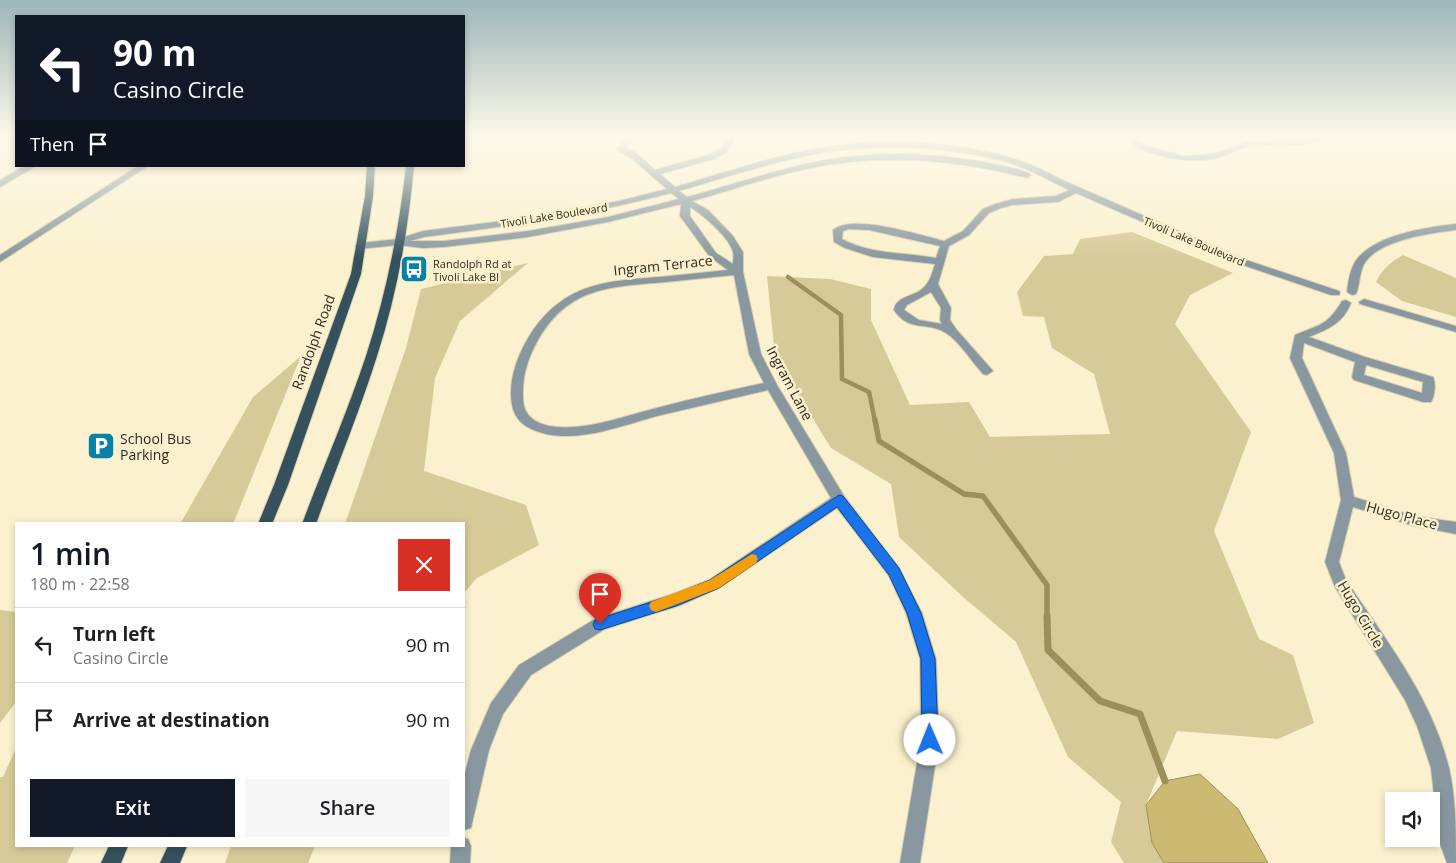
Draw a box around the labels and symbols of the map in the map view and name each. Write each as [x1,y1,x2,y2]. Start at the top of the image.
street label: Tivoli Lake Boulevard [499,199,609,231]
street label: Tivoli Lake Boulevard [1141,213,1247,269]
street label: Ingram Terrace [612,250,714,280]
bus stop icon: Randolph Rd at Tivoli Lake Bl [399,254,429,284]
place label: Randolph Rd at Tivoli Lake Bl [433,256,512,284]
street label: Randolph Road [287,292,339,392]
street label: Ingram Lane [762,342,818,424]
place label: School Bus Parking [120,429,192,464]
parking icon: School Bus Parking [86,431,116,461]
street label: Hugo Place [1364,496,1440,534]
pin [579,573,621,624]
street label: Hugo Circle [1334,577,1388,651]
position arrow [903,713,955,765]

